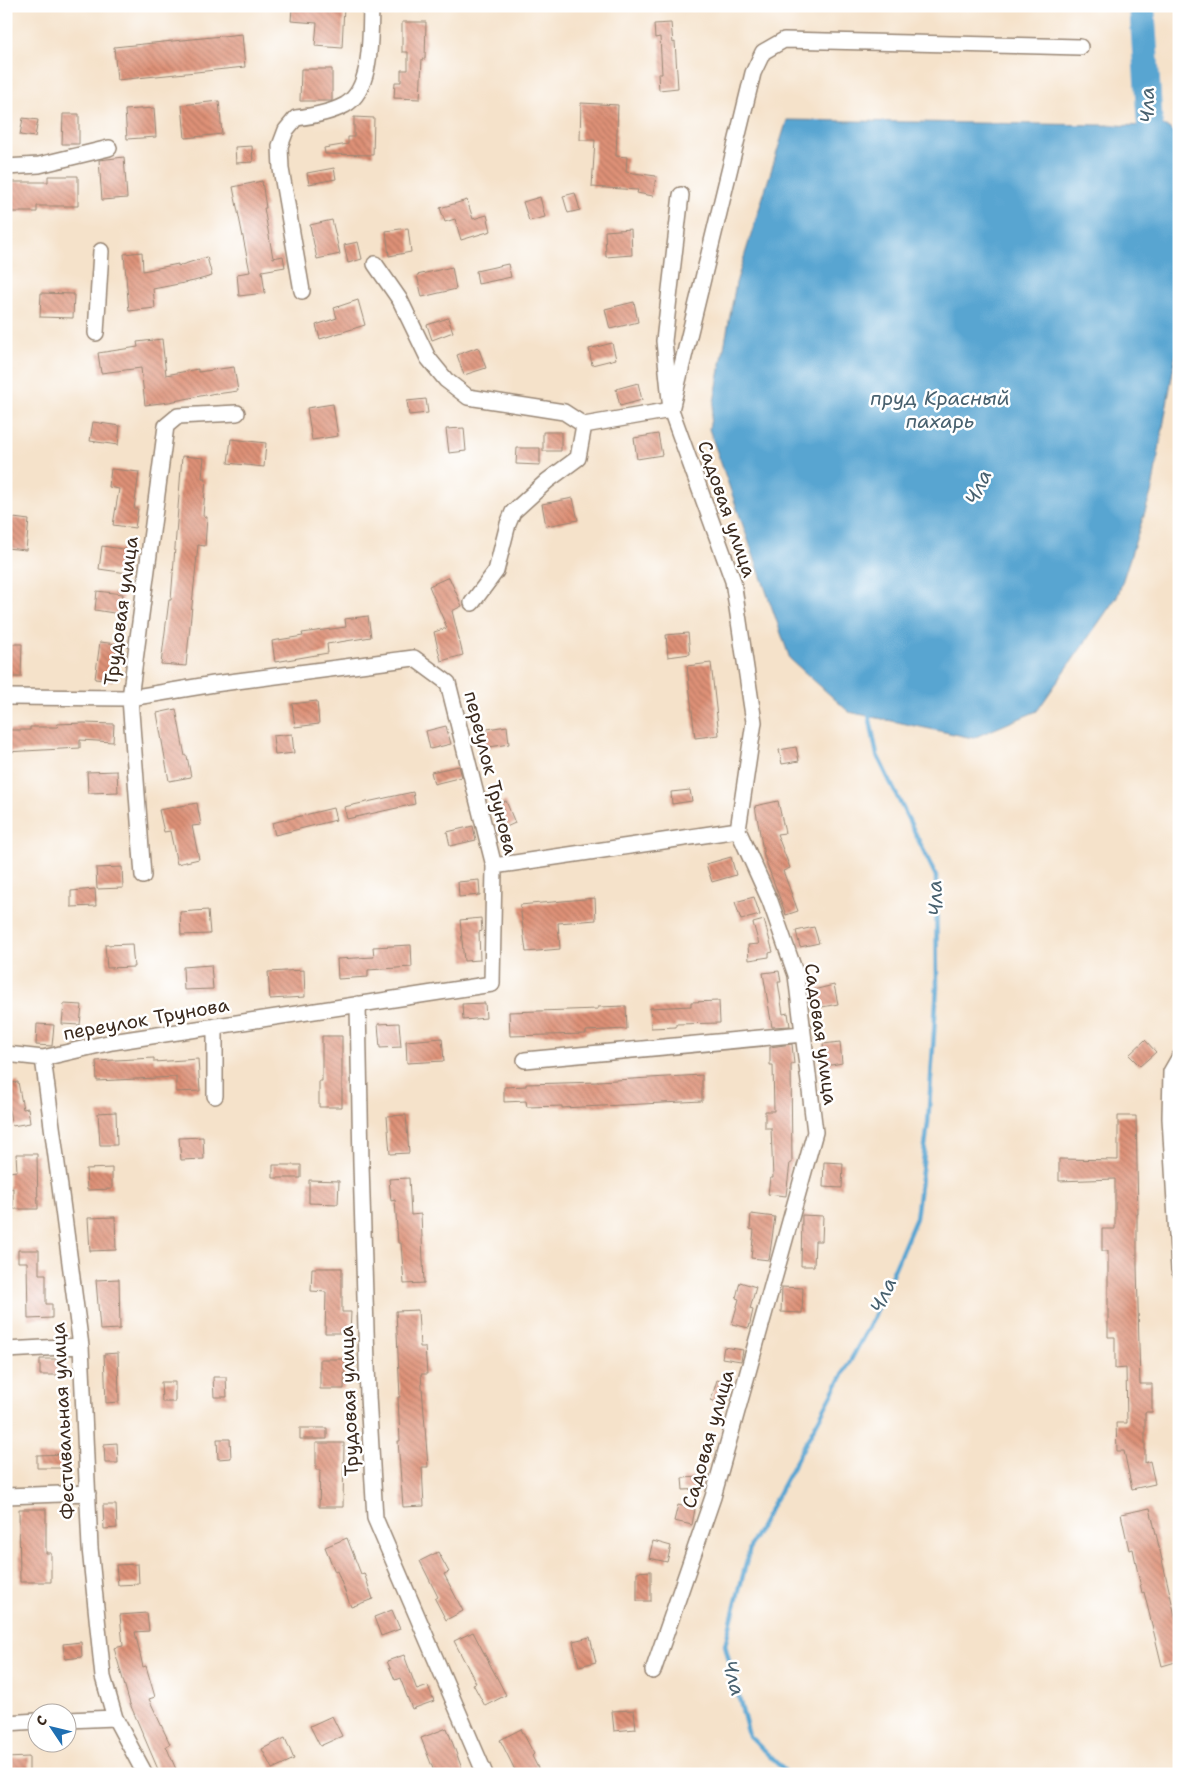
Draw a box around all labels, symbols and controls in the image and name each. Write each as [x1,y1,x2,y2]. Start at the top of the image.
water label: Чла [1134,87,1160,123]
water label: пруд Красный пахарь [870,385,1010,434]
street label: Садовая улица [692,437,762,581]
water label: Чла [959,465,997,509]
street label: Трудовая улица [98,535,144,687]
street label: переулок Трунова [459,688,523,858]
water label: Чла [921,879,949,917]
street label: Садовая улица [799,962,843,1107]
street label: переулок Трунова [61,992,231,1046]
water label: Чла [864,1273,902,1317]
street label: Фестивальная улица [45,1322,81,1520]
street label: Трудовая улица [334,1325,364,1477]
street label: Садовая улица [676,1367,740,1511]
water label: Чла [717,1657,751,1699]
north arrow [28,1702,78,1752]
text: С [32,1712,51,1729]

